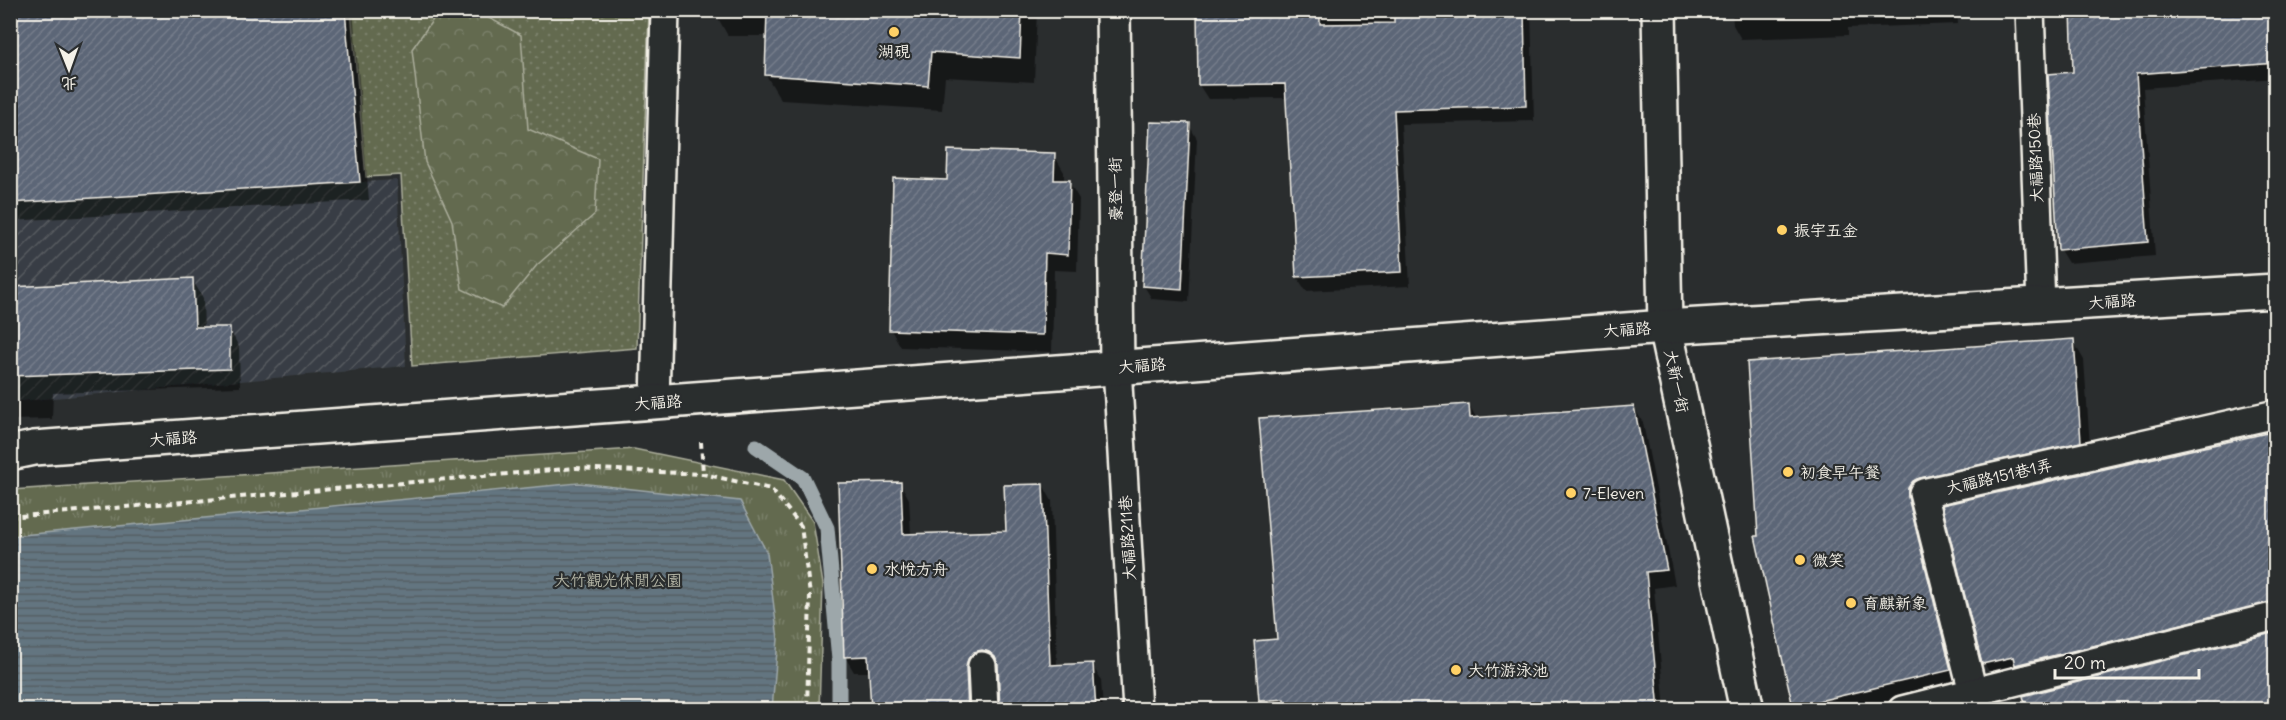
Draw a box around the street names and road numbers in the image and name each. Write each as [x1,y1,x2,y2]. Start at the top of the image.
street label: 大福路150巷 [2023,113,2047,203]
street label: 豪登一街 [1104,157,1126,221]
street label: 大福路 [2087,289,2137,313]
street label: 大福路 [1602,317,1652,341]
street label: 大新一街 [1661,348,1693,414]
street label: 大福路 [1117,353,1167,377]
street label: 大福路 [633,390,683,414]
street label: 大福路 [148,426,198,450]
street label: 大福路151巷1弄 [1944,454,2054,498]
street label: 大福路211巷 [1115,495,1139,581]

